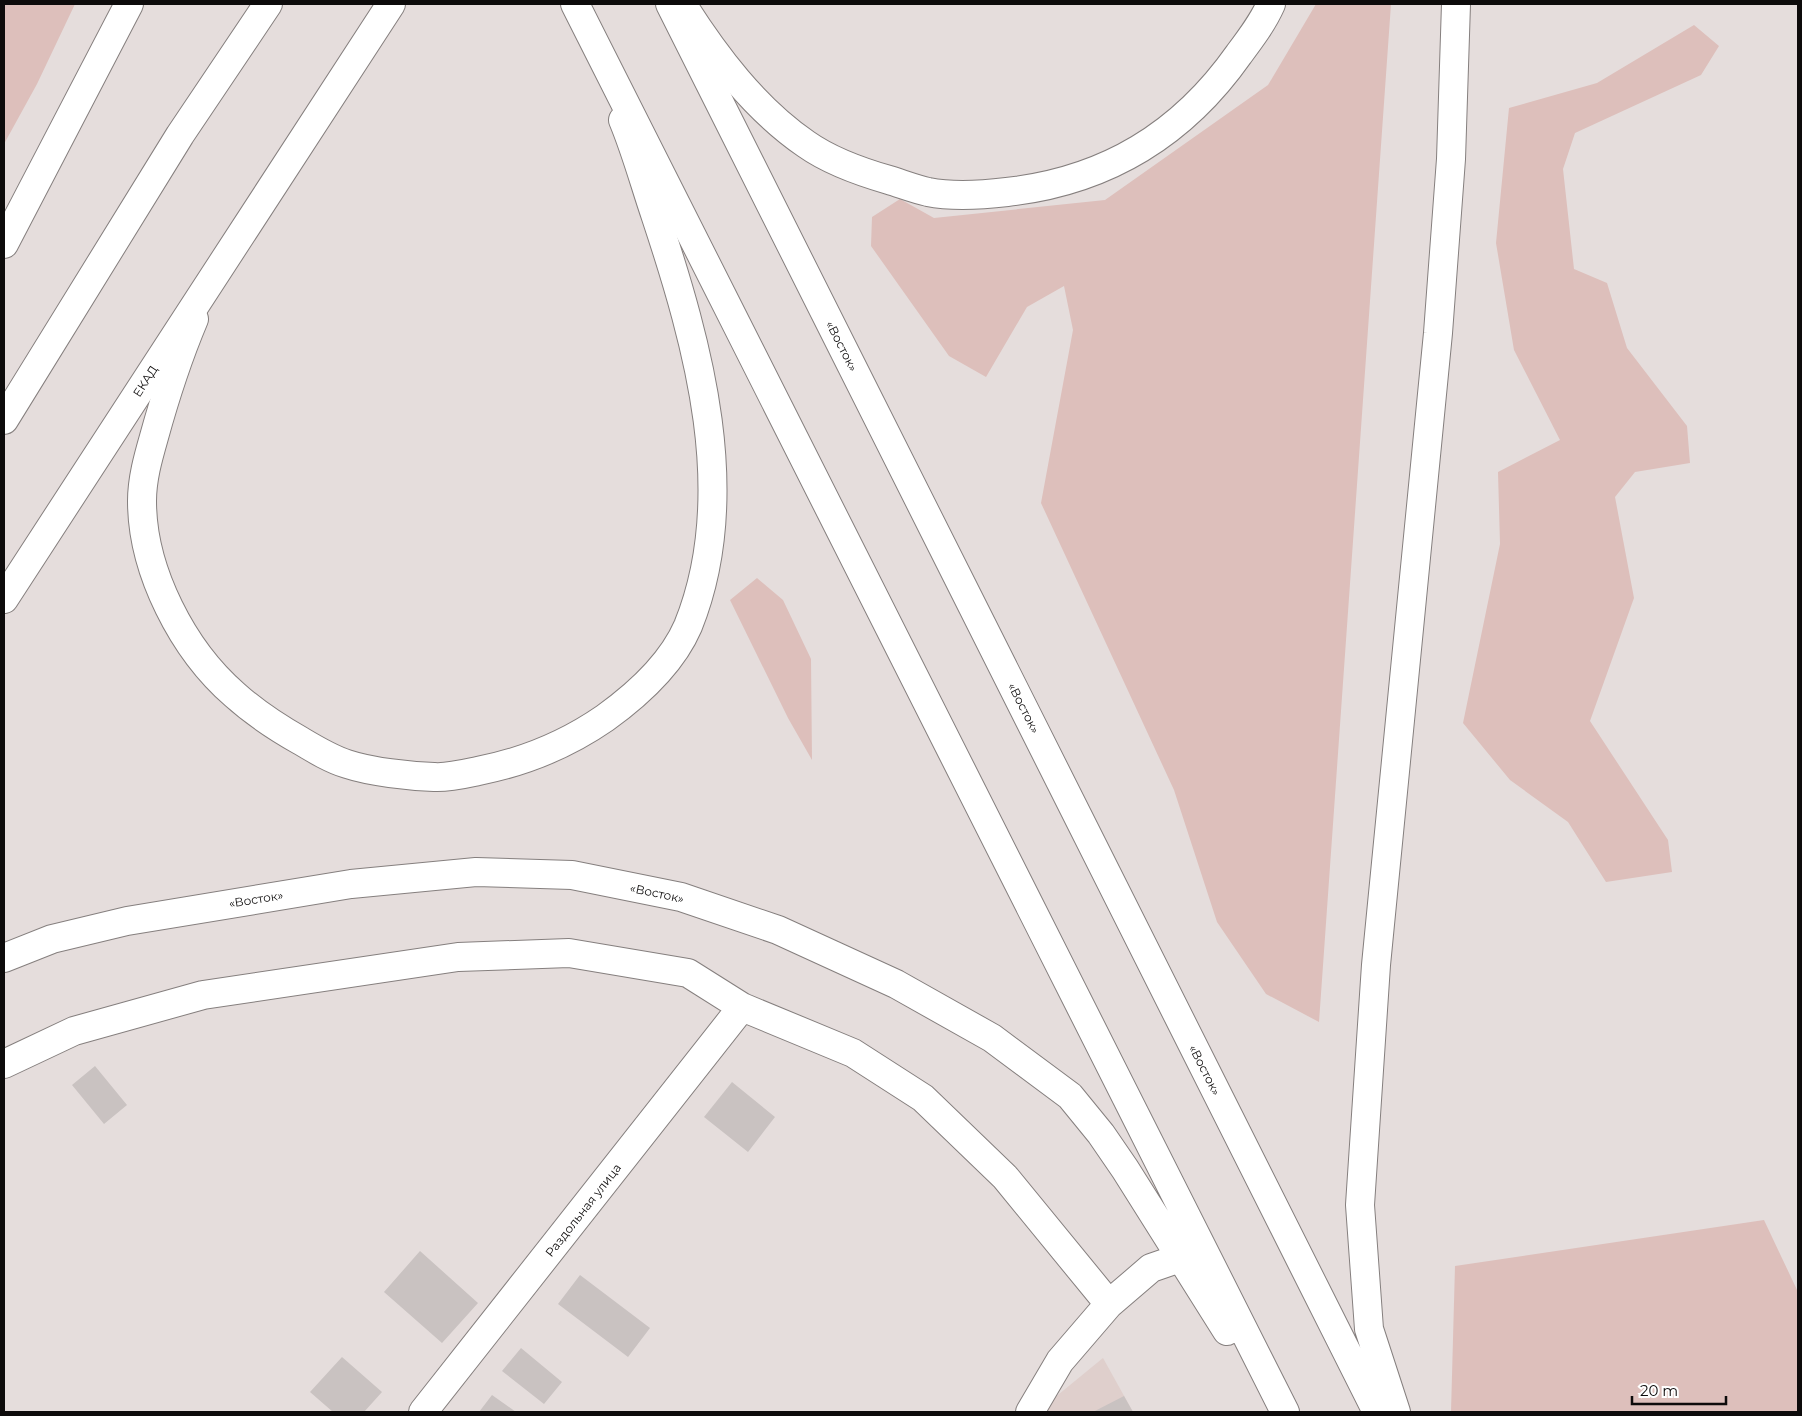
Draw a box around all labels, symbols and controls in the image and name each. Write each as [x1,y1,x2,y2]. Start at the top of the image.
street label: «Восток» [823,318,861,374]
street label: ЕКАД [129,362,161,400]
street label: «Восток» [1005,680,1043,736]
street label: «Восток» [629,880,686,906]
street label: «Восток» [228,887,284,911]
street label: «Восток» [1186,1042,1224,1098]
street label: Раздольная улица [542,1160,624,1260]
scale bar [1632,1374,1726,1406]
text: 20 m [1640,1381,1678,1400]

